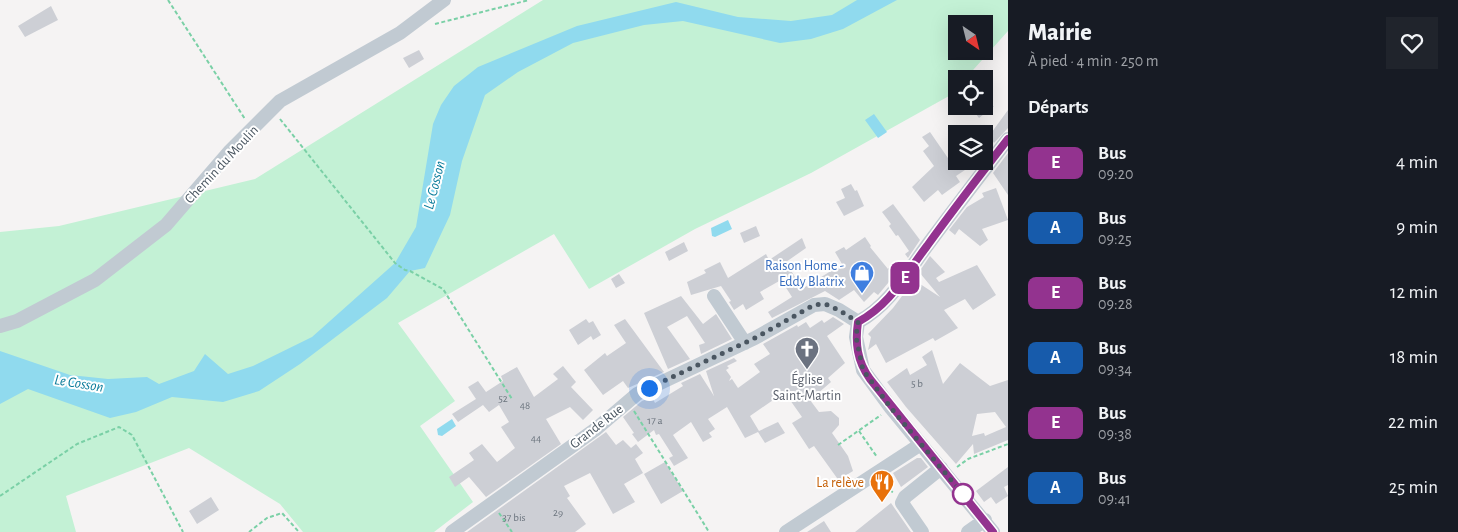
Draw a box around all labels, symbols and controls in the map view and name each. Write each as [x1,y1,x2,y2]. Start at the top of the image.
north arrow [948,15,992,60]
map controls [948,15,993,170]
button: heart [1386,17,1438,69]
text: Mairie [1028,21,1092,45]
text: À pied · 4 min · 250 m [1028,53,1159,69]
button: locate [948,70,993,115]
text: Départs [1028,98,1089,117]
street label: Chemin du Moulin [182,123,261,206]
button: layers [948,125,993,170]
text: Bus [1098,144,1126,163]
text: 4 min [1396,153,1438,172]
text: E [1051,154,1060,172]
water label: Le Cosson [421,159,448,211]
text: 09:20 [1098,166,1133,182]
text: Bus [1098,209,1126,228]
text: 9 min [1396,218,1438,237]
text: A [1050,219,1061,237]
text: 09:25 [1098,231,1132,247]
place label: Raison Home - Eddy Blatrix [765,259,844,289]
shop icon: Raison Home - Eddy Blatrix [849,260,875,294]
line badge: E [889,262,921,294]
text: E [900,269,910,287]
text: Bus [1098,274,1126,293]
text: 12 min [1390,283,1438,302]
text: E [1051,284,1060,302]
text: 09:28 [1098,296,1133,312]
church icon: Église Saint-Martin [794,336,820,370]
text: Bus [1098,339,1126,358]
text: 18 min [1390,348,1438,367]
text: A [1050,349,1061,367]
text: 09:34 [1098,361,1132,377]
place label: Église Saint-Martin [773,370,841,403]
water label: Le Cosson [53,372,105,395]
your location [637,376,662,401]
house number: 5 b [911,378,923,389]
house number: 52 [498,393,508,404]
house number: 48 [520,400,530,411]
street label: Grande Rue [567,402,626,452]
text: Bus [1098,404,1126,423]
text: 22 min [1388,413,1438,432]
text: E [1051,414,1060,432]
house number: 17 a [647,415,663,426]
text: 09:38 [1098,426,1132,442]
house number: 44 [531,433,541,444]
restaurant icon: La relève [869,469,895,503]
text: Bus [1098,469,1126,488]
place label: La relève [816,476,864,490]
text: 25 min [1389,478,1438,497]
text: A [1050,479,1061,497]
unlabelled marker [952,483,974,505]
text: 09:41 [1098,491,1131,507]
house number: 29 [553,507,563,518]
house number: 37 bis [502,512,526,523]

